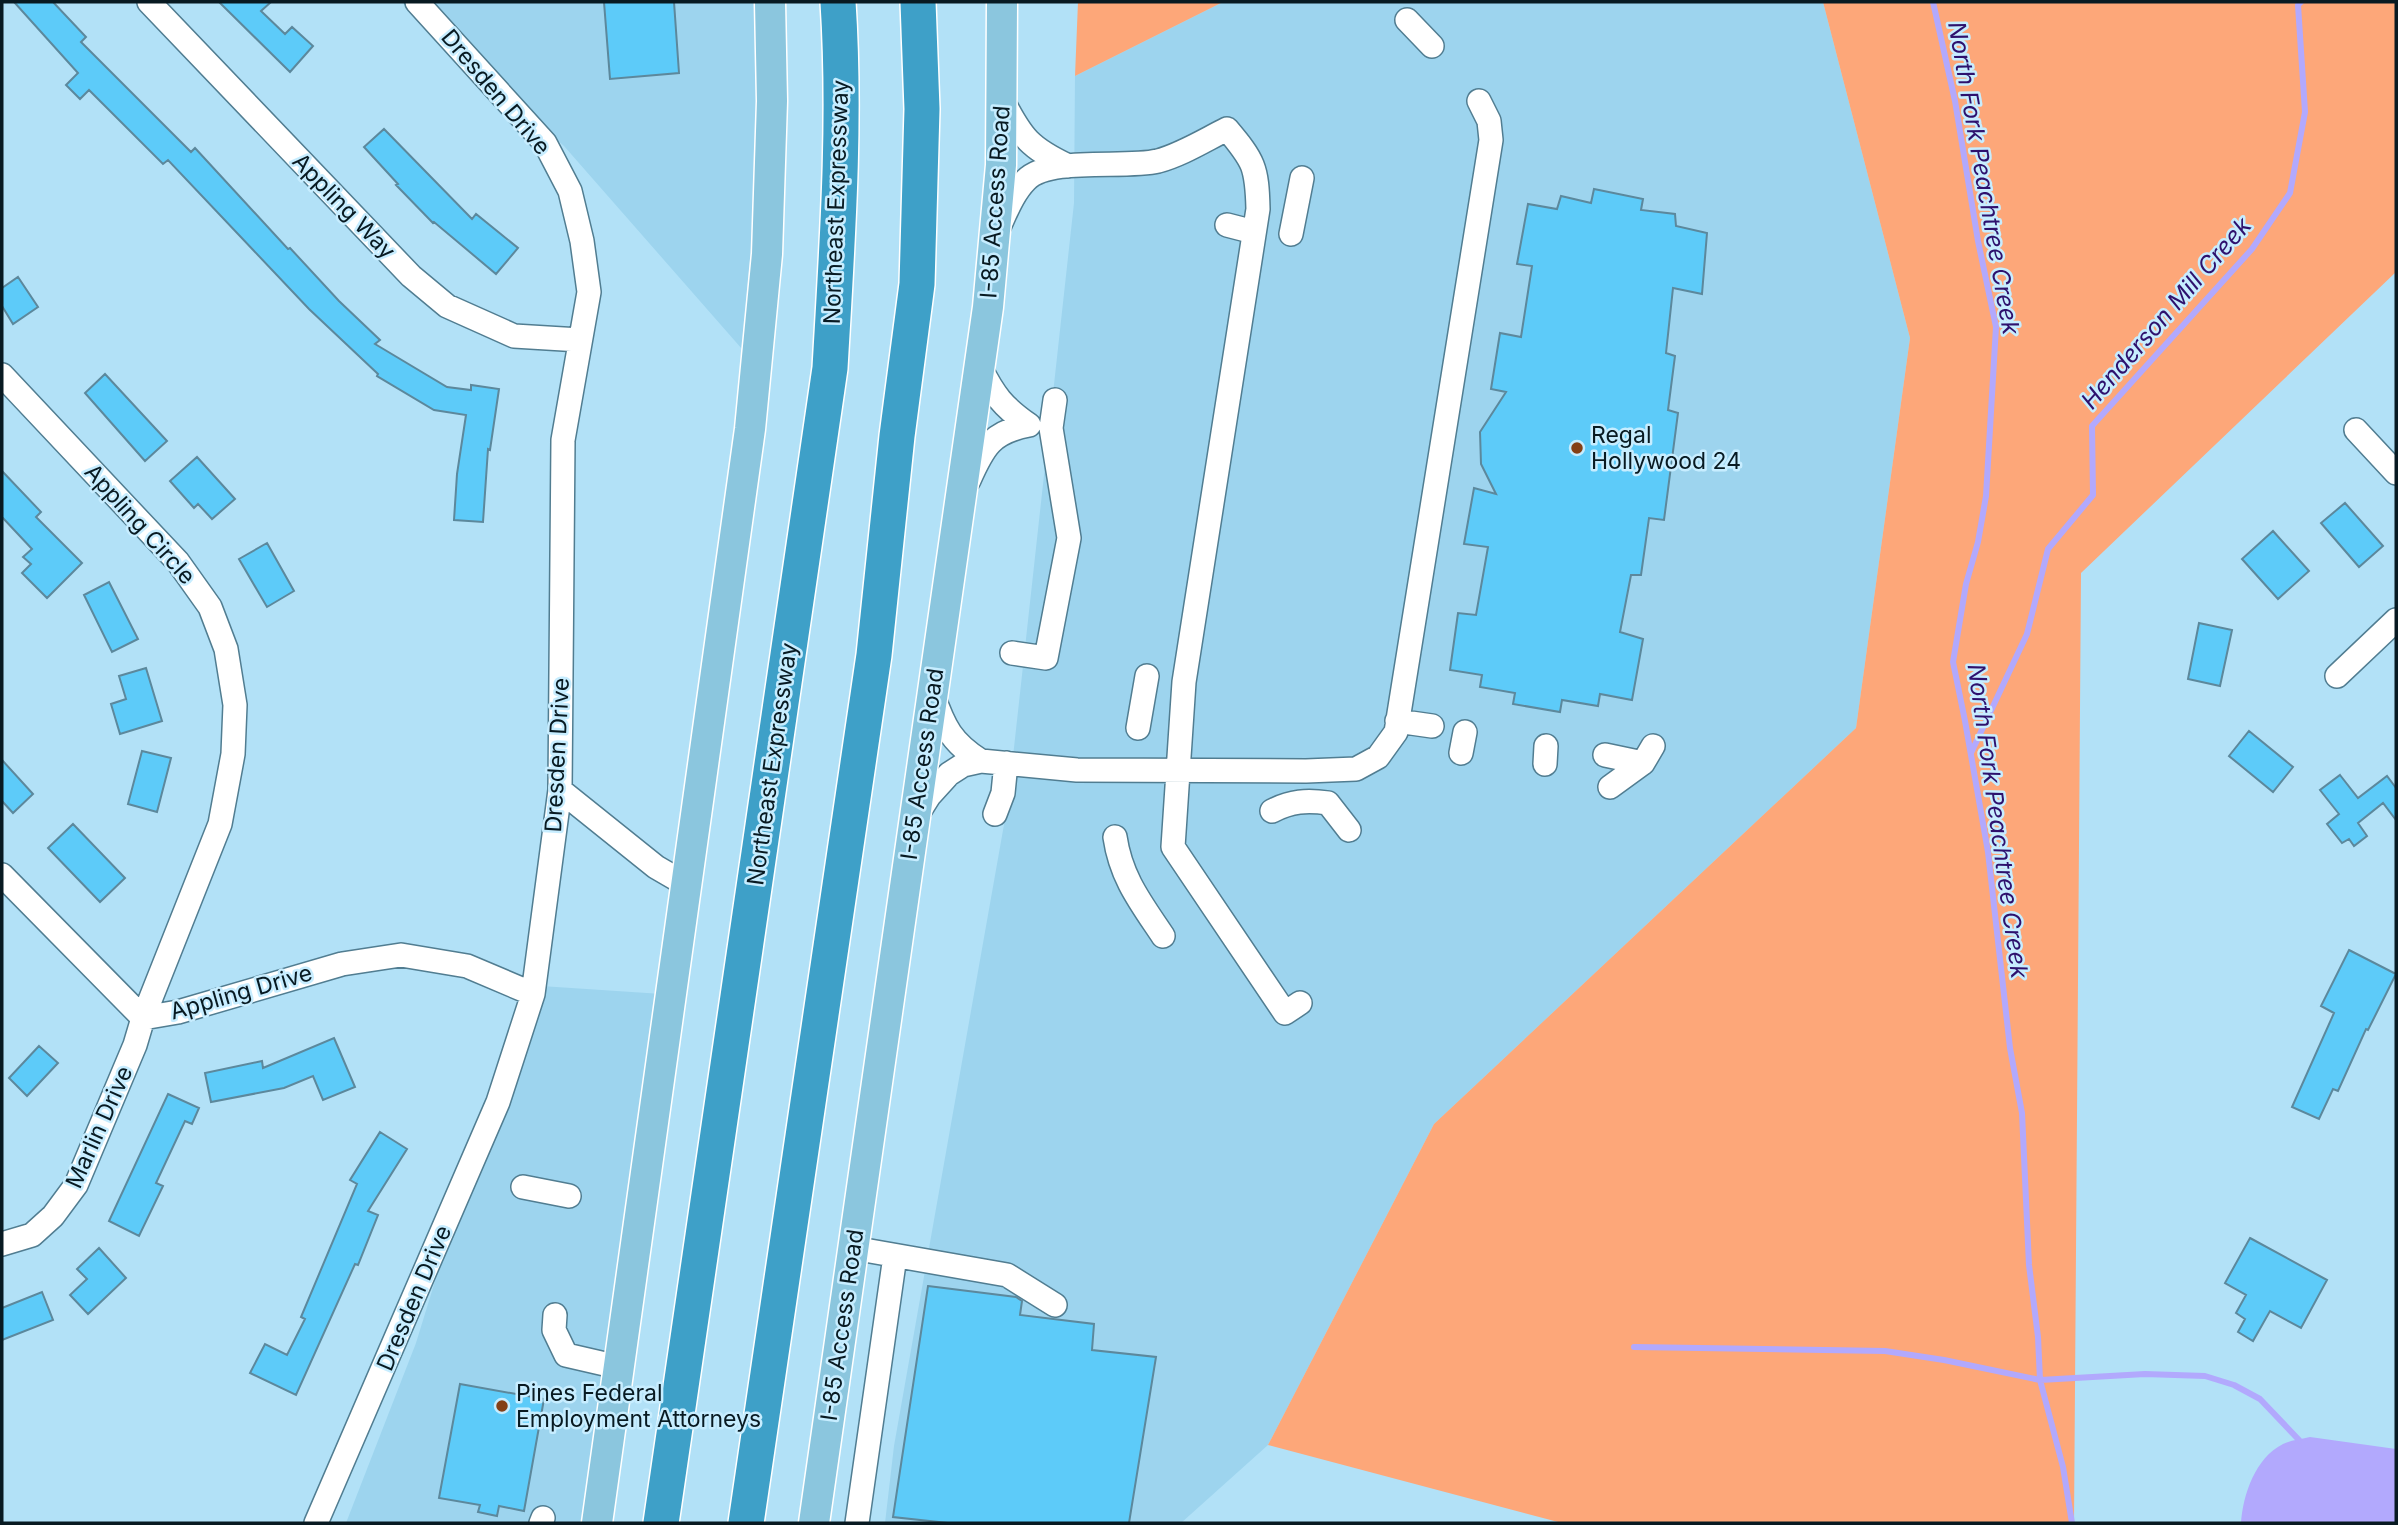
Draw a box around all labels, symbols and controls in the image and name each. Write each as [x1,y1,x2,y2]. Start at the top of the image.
water label: North Fork Peachtree Creek [1942,19,2026,338]
street label: Dresden Drive [435,24,557,160]
street label: Northeast Expressway [818,79,854,325]
street label: I-85 Access Road [974,105,1016,299]
street label: Appling Way [287,147,401,265]
water label: Henderson Mill Creek [2075,211,2258,415]
place label: Regal Hollywood 24 [1591,421,1741,475]
marker: Regal Hollywood 24 [1569,440,1585,456]
street label: Appling Circle [79,458,201,590]
street label: Northeast Expressway [741,641,803,887]
water label: North Fork Peachtree Creek [1962,662,2035,981]
street label: I-85 Access Road [895,666,949,862]
street label: Dresden Drive [539,677,575,833]
street label: Appling Drive [167,958,315,1026]
street label: Marlin Drive [60,1061,138,1193]
street label: Dresden Drive [371,1221,457,1375]
street label: I-85 Access Road [815,1227,869,1423]
place label: Pines Federal Employment Attorneys [516,1379,761,1433]
marker: Pines Federal Employment Attorneys [494,1398,510,1414]

